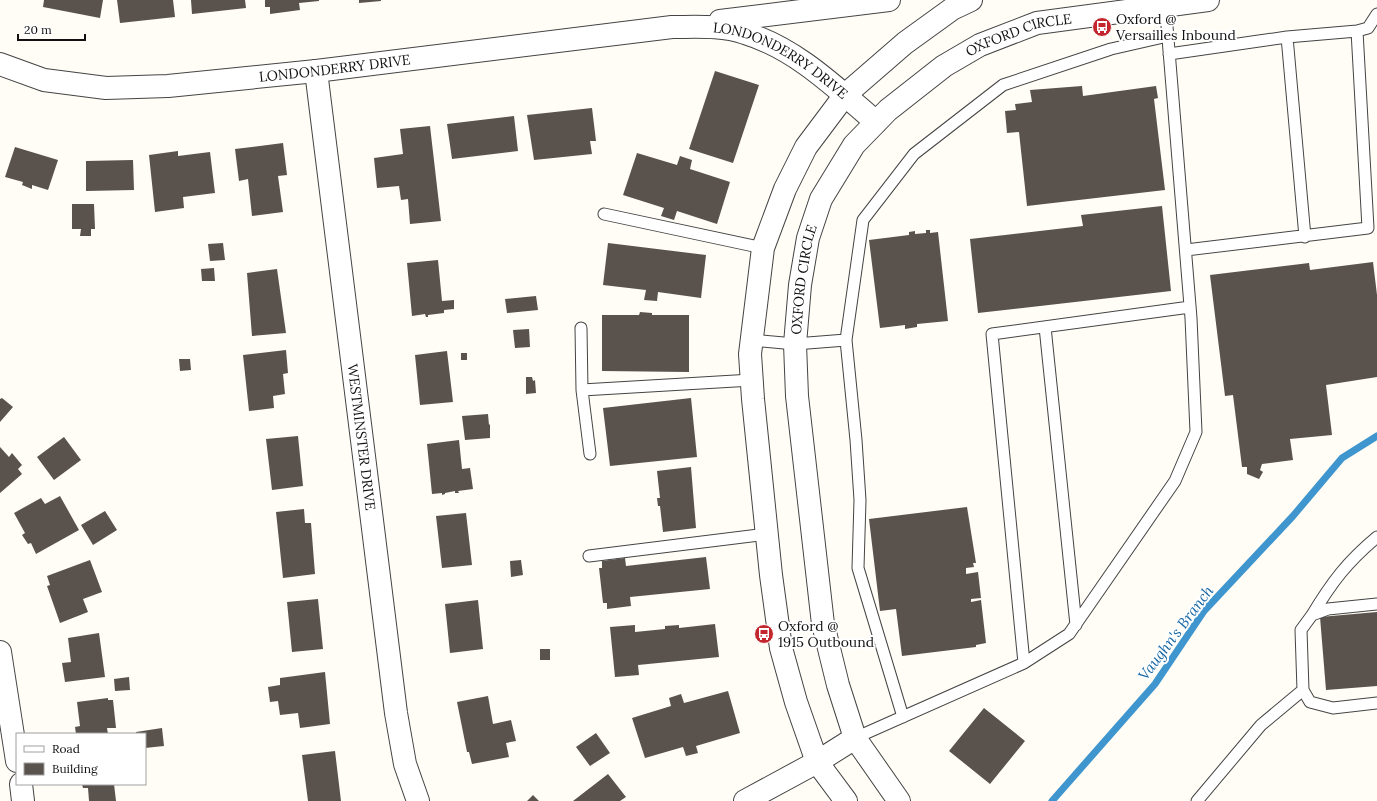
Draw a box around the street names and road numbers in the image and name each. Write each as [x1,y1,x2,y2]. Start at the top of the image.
street label: OXFORD CIRCLE [962,9,1073,61]
street label: LONDONDERRY DRIVE [712,18,852,103]
street label: LONDONDERRY DRIVE [258,50,412,86]
street label: OXFORD CIRCLE [787,222,821,335]
street label: WESTMINSTER DRIVE [344,363,380,512]

